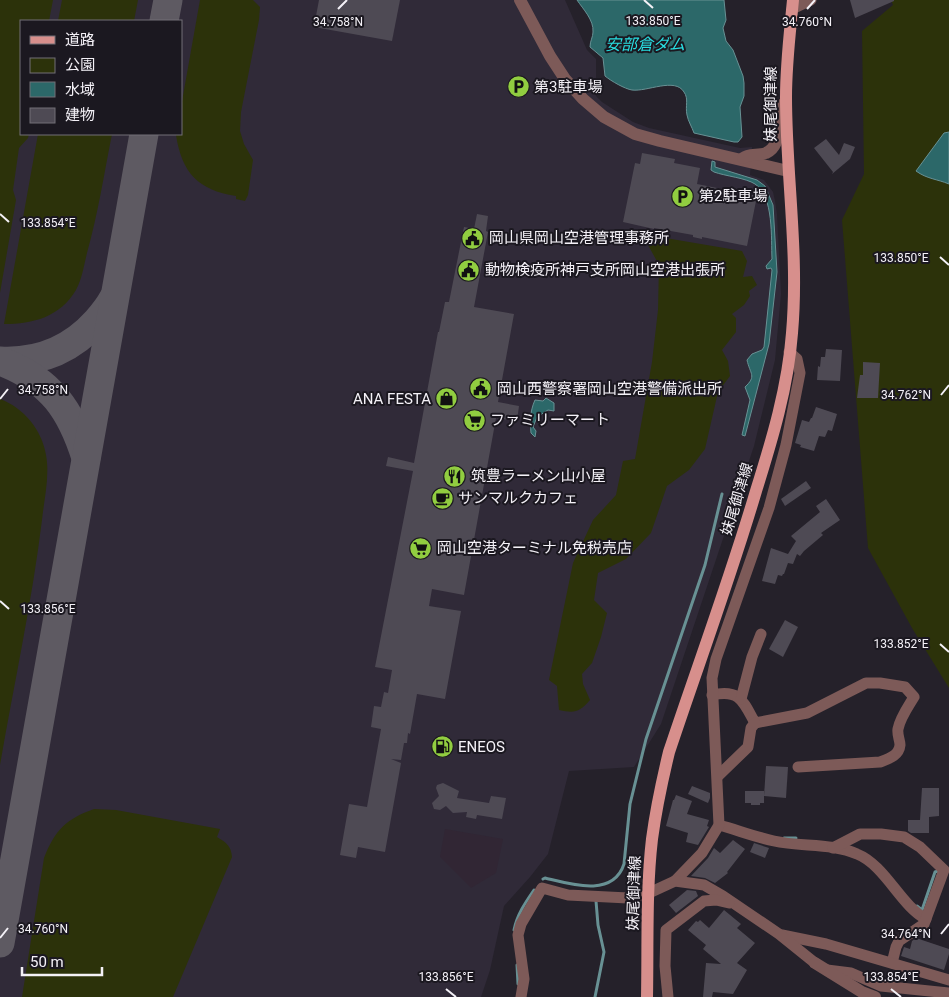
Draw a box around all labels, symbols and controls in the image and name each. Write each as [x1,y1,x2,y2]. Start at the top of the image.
text: 133.850°E [626,14,681,28]
text: 34.758°N [313,15,363,29]
text: 34.760°N [782,15,832,29]
legend [20,20,182,135]
text: 道路 [65,31,95,49]
water label: 安部倉ダム [605,35,685,54]
text: 公園 [65,56,95,74]
street label: 妹尾御津線 [762,66,780,142]
parking icon: 第3駐車場 [506,75,530,99]
place label: 第3駐車場 [534,78,602,96]
text: 水域 [65,81,95,99]
text: 建物 [65,106,95,124]
parking icon: 第2駐車場 [671,184,695,208]
place label: 第2駐車場 [699,187,767,205]
text: 133.854°E [21,216,76,230]
public building icon: 岡山県岡山空港管理事務所 [461,226,485,250]
place label: 岡山県岡山空港管理事務所 [489,229,669,247]
text: 133.850°E [874,251,929,265]
public building icon: 動物検疫所神戸支所岡山空港出張所 [457,258,481,282]
place label: 動物検疫所神戸支所岡山空港出張所 [485,261,725,279]
public building icon: 岡山西警察署岡山空港警備派出所 [469,377,493,401]
place label: 岡山西警察署岡山空港警備派出所 [497,380,722,398]
text: 34.758°N [18,383,68,397]
shop icon: ANA FESTA [435,387,459,411]
text: 34.762°N [881,388,931,402]
place label: ANA FESTA [353,390,431,408]
supermarket icon: ファミリーマート [462,408,486,432]
place label: ファミリーマート [490,411,610,429]
street label: 妹尾御津線 [717,460,757,538]
restaurant icon: 筑豊ラーメン山小屋 [443,464,467,488]
place label: 筑豊ラーメン山小屋 [471,467,605,485]
cafe icon: サンマルクカフェ [430,486,454,510]
place label: サンマルクカフェ [458,489,578,507]
supermarket icon: 岡山空港ターミナル免税売店 [409,536,433,560]
place label: 岡山空港ターミナル免税売店 [437,539,632,557]
text: 133.856°E [21,602,76,616]
text: 133.852°E [874,637,929,651]
fuel station icon: ENEOS [430,735,454,759]
place label: ENEOS [458,738,505,756]
street label: 妹尾御津線 [624,855,644,931]
text: 34.760°N [18,922,68,936]
text: 34.764°N [881,927,931,941]
scale bar [22,944,102,976]
text: 50 m [30,953,64,971]
text: 133.856°E [419,970,474,984]
text: 133.854°E [864,970,919,984]

